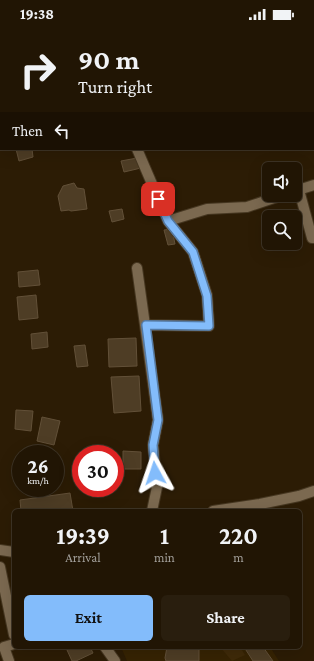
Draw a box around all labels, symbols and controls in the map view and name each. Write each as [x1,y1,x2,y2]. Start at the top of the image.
text: 19:38 [20,6,54,22]
icon: right [12,44,64,96]
text: 90 m [78,44,139,75]
text: Turn right [78,77,152,97]
icon: left [51,120,73,142]
text: Then [12,123,43,139]
map controls [262,162,302,250]
button: sound [262,162,302,202]
pin [141,182,175,216]
icon: arrive [147,188,169,210]
button: search [262,210,302,250]
speed limit sign: 30 [72,445,124,497]
position arrow [134,452,176,494]
text: 26 [27,455,49,477]
text: km/h [27,475,49,486]
text: 19:39 [56,522,110,549]
text: 1 [160,522,169,549]
text: 220 [219,522,258,549]
text: Arrival [65,550,101,565]
text: min [154,550,175,565]
text: m [233,550,244,565]
button: Exit [24,595,153,641]
button: Share [161,595,290,641]

